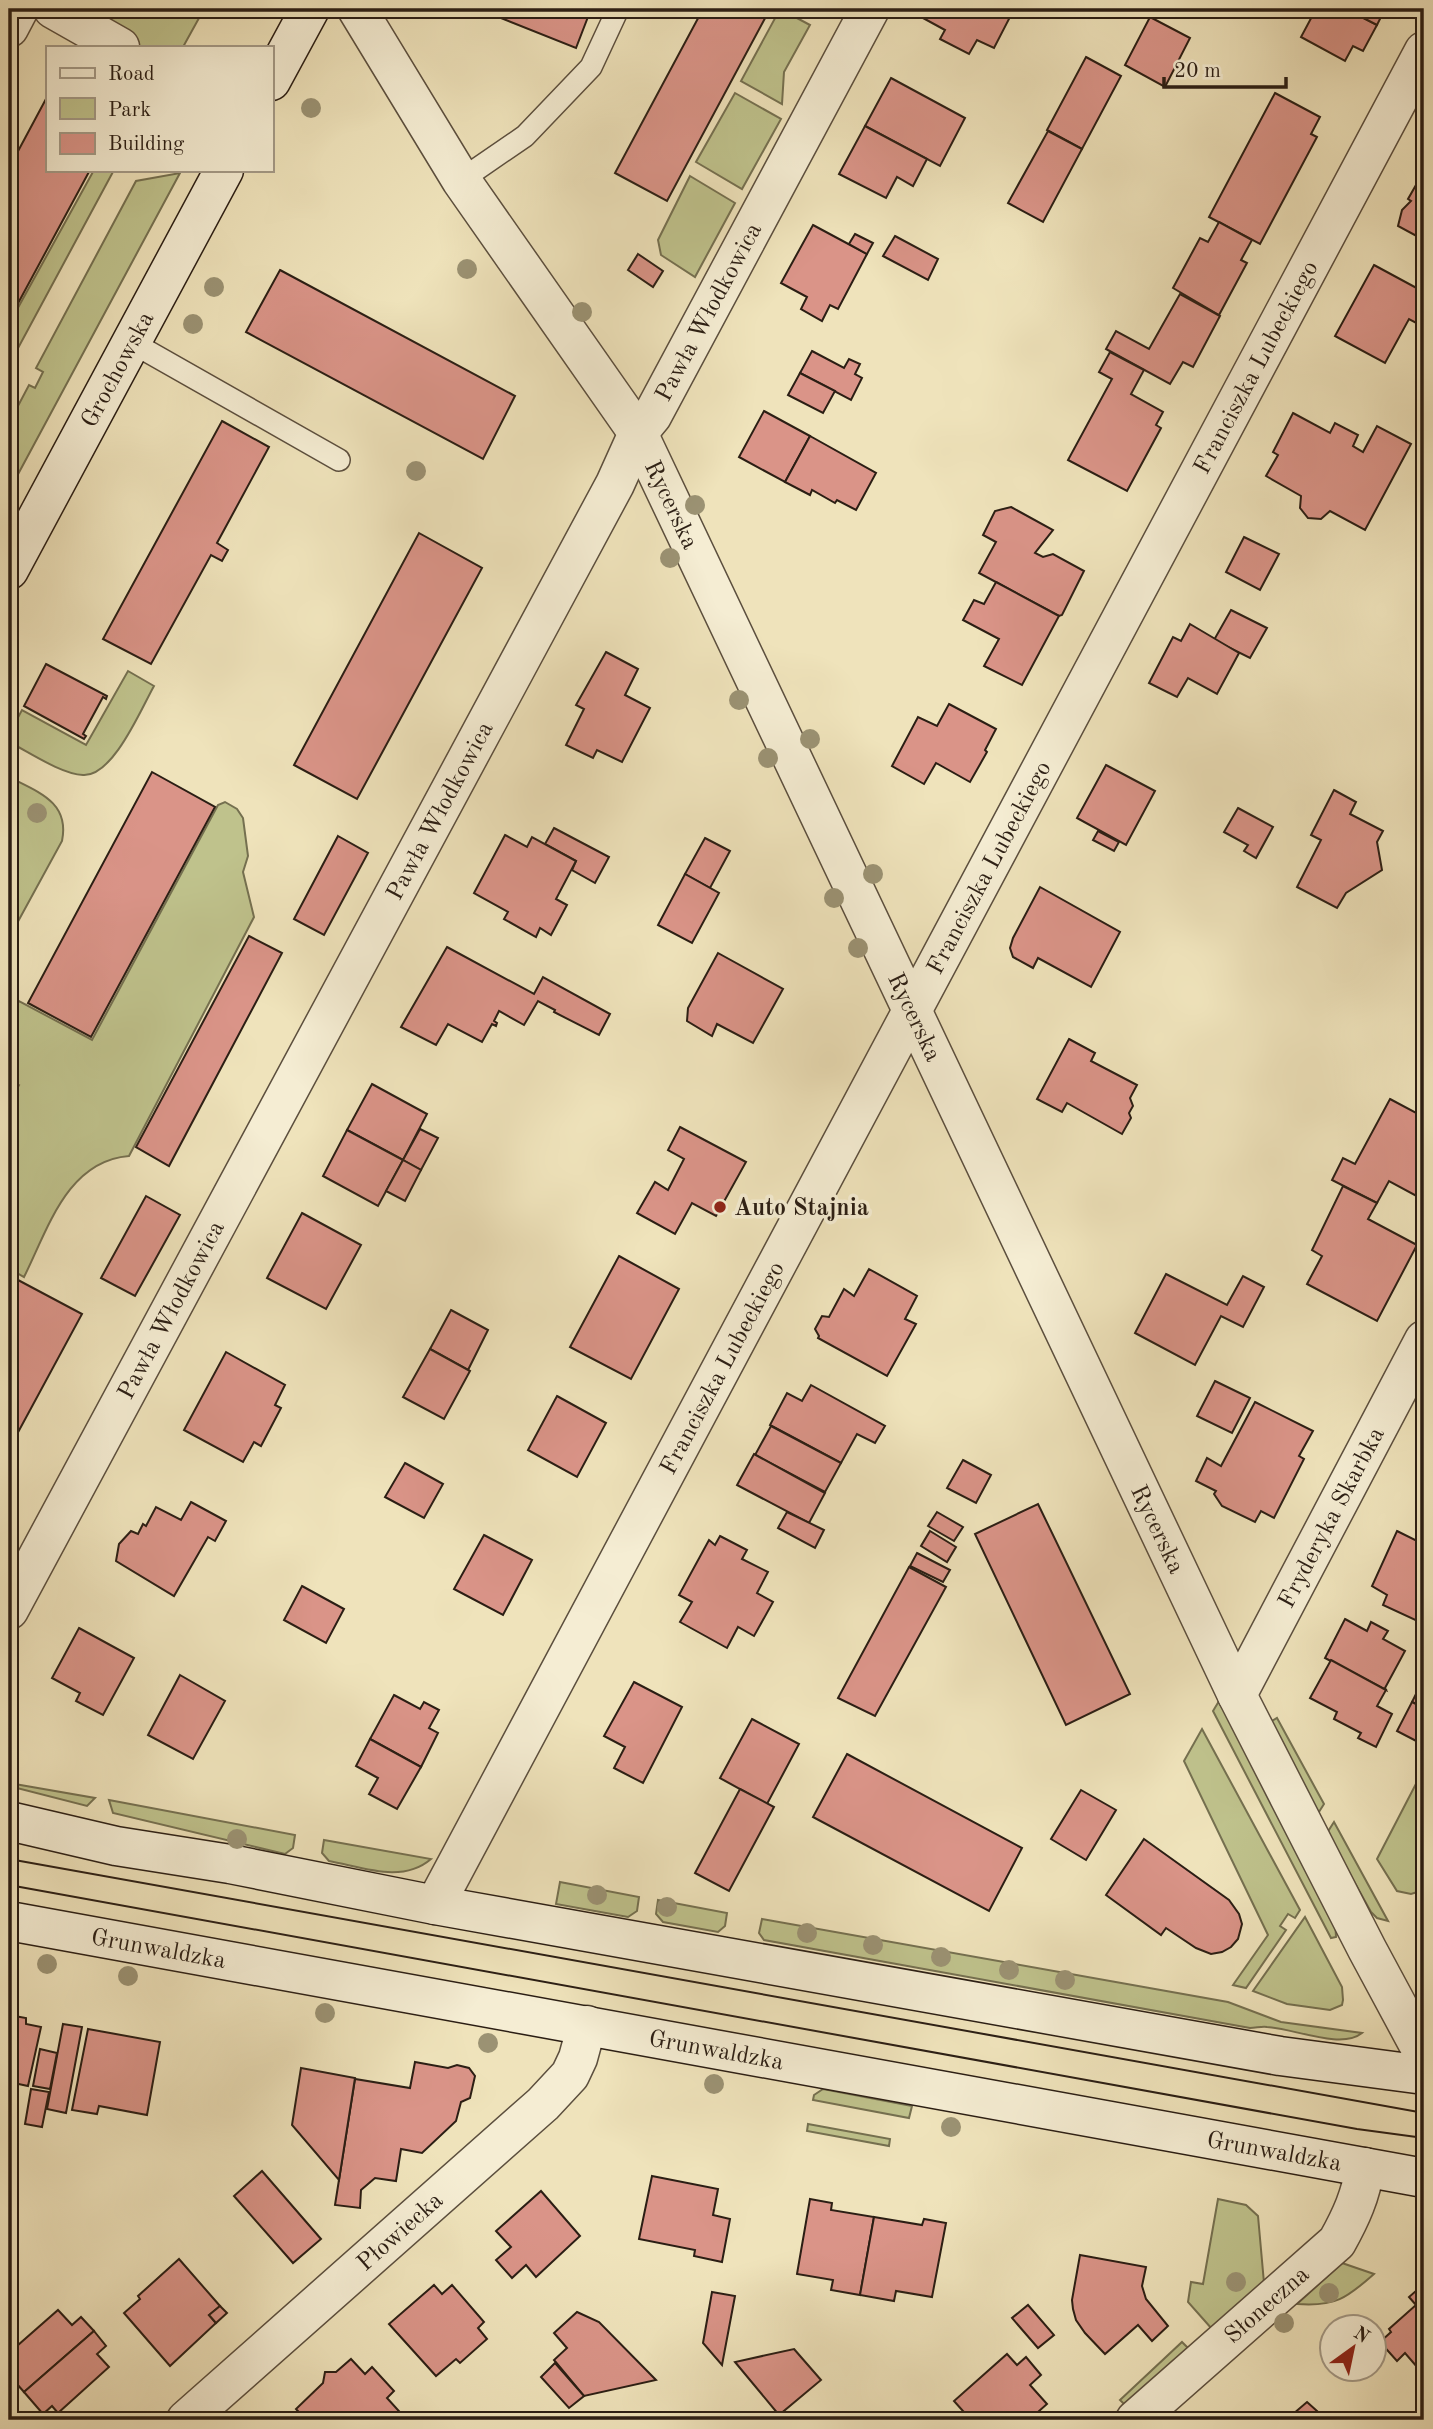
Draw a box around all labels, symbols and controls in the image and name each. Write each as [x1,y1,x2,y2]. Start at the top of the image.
legend [46,46,273,172]
scale bar [1164,46,1286,90]
text: 20 m [1174,61,1221,82]
text: Road [108,64,155,85]
text: Park [108,100,151,121]
text: Building [108,134,185,155]
street label: Pawła Włodkowica [652,219,767,406]
street label: Franciszka Lubeckiego [1191,258,1324,479]
street label: Grochowska [78,308,160,432]
street label: Rycerska [639,457,701,553]
street label: Pawła Włodkowica [383,718,499,904]
street label: Franciszka Lubeckiego [924,758,1057,979]
street label: Rycerska [882,970,944,1066]
place label: Auto Stajnia [734,1197,869,1221]
marker: Auto Stajnia [712,1199,728,1215]
street label: Pawła Włodkowica [115,1217,230,1404]
street label: Franciszka Lubeckiego [657,1258,790,1479]
street label: Fryderyka Skarbka [1275,1424,1390,1612]
street label: Rycerska [1125,1482,1188,1578]
street label: Grunwaldzka [89,1926,228,1974]
street label: Grunwaldzka [647,2027,786,2075]
street label: Grunwaldzka [1205,2129,1343,2177]
street label: Płowiecka [353,2189,448,2277]
street label: Słoneczna [1221,2263,1314,2349]
north arrow [1318,2314,1388,2384]
text: N [1350,2324,1373,2348]

